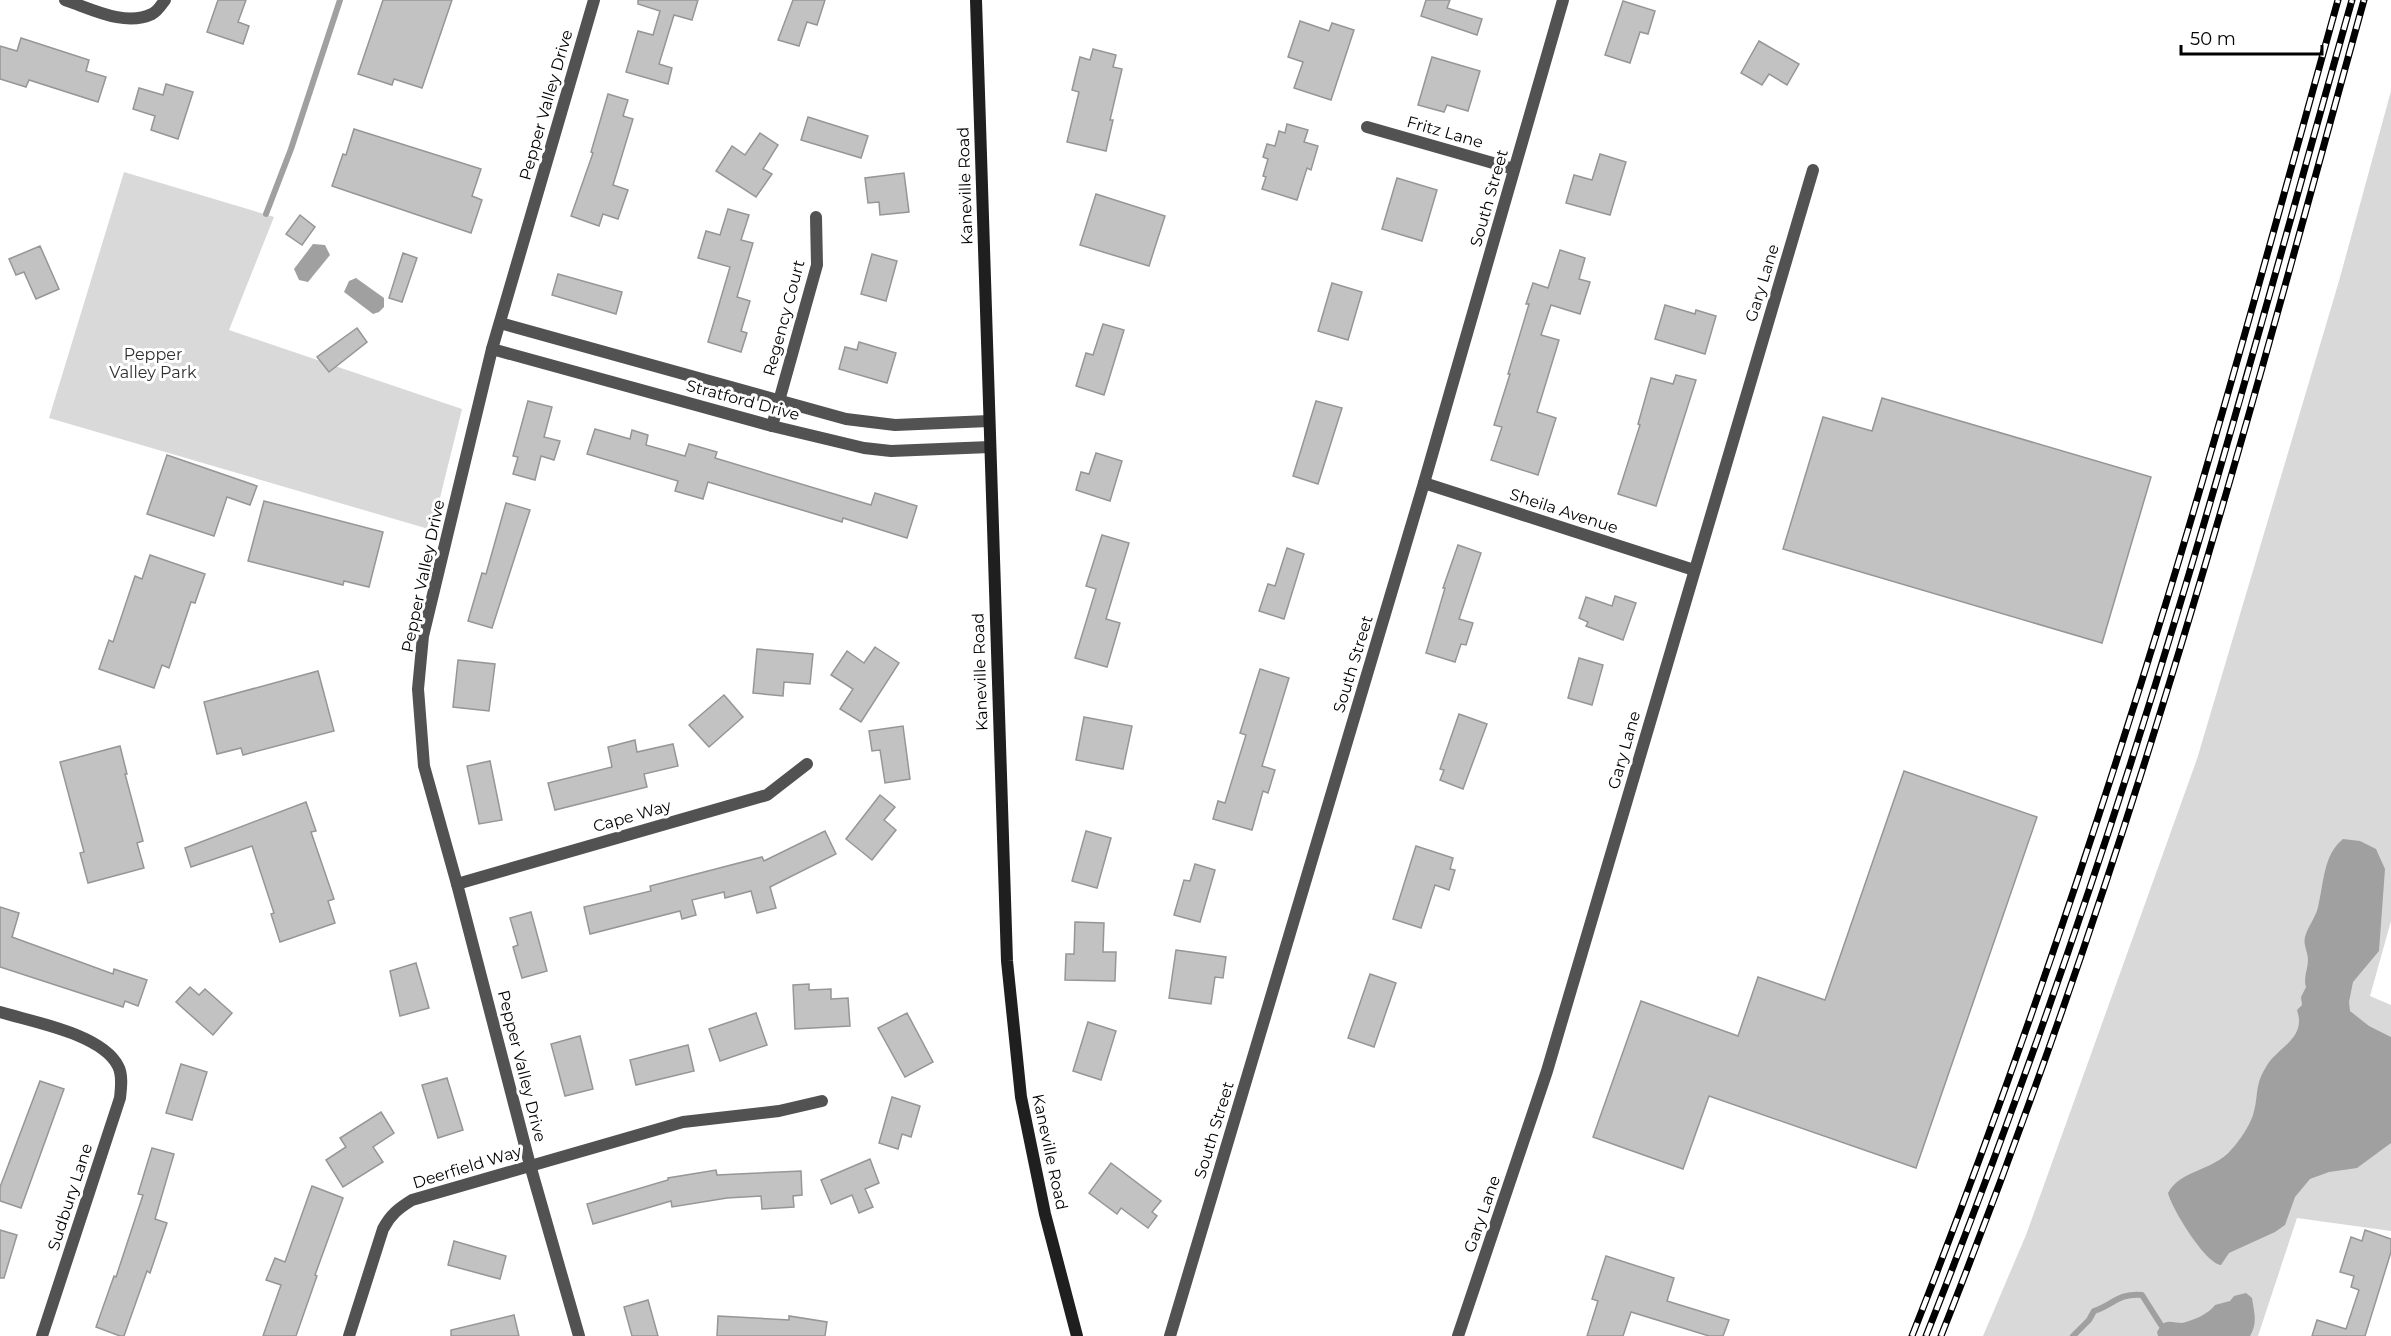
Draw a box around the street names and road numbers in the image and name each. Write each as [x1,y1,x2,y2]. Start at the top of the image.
street label: Pepper Valley Drive [515,28,577,182]
street label: Fritz Lane [1405,112,1485,152]
street label: Kaneville Road [953,127,977,245]
street label: South Street [1466,147,1512,249]
street label: Gary Lane [1741,242,1783,324]
street label: Regency Court [759,257,809,378]
street label: Stratford Drive [684,376,802,424]
street label: Sheila Avenue [1507,485,1621,537]
street label: Pepper Valley Drive [398,498,448,654]
street label: Kaneville Road [968,613,992,731]
street label: South Street [1329,613,1377,715]
street label: Gary Lane [1604,709,1644,791]
street label: Cape Way [591,796,673,836]
street label: Pepper Valley Drive [494,988,550,1144]
street label: South Street [1190,1079,1238,1181]
street label: Kaneville Road [1028,1092,1072,1212]
street label: Sudbury Lane [44,1141,96,1253]
street label: Deerfield Way [410,1141,524,1193]
street label: Gary Lane [1460,1173,1504,1255]

